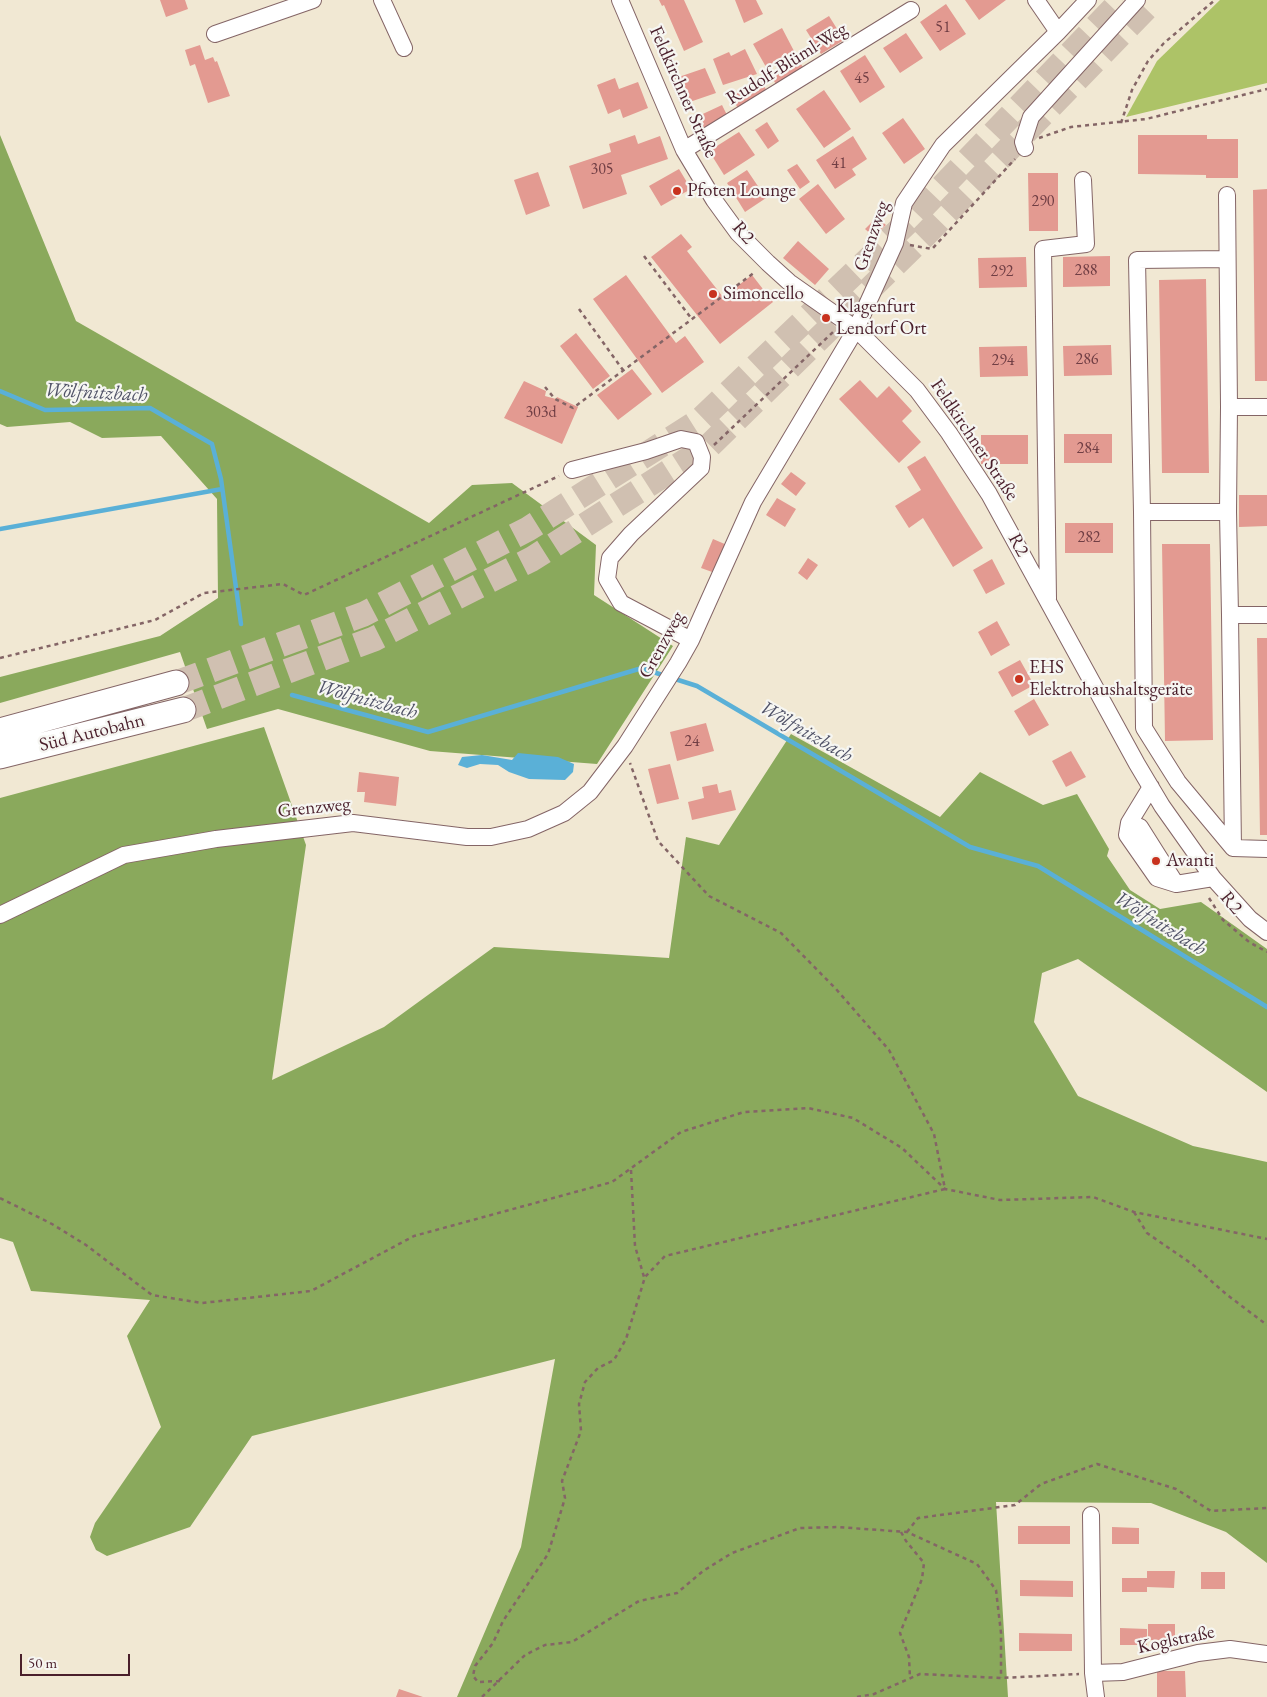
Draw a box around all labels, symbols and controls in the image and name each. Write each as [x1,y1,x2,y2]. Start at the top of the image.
street label: Rudolf-Blüml-Weg [722,18,852,110]
house number: 51 [935,18,951,38]
street label: Feldkirchner Straße [644,23,722,161]
house number: 45 [854,69,870,89]
house number: 41 [831,154,847,174]
house number: 305 [590,160,614,180]
place label: Pfoten Lounge [687,180,796,202]
marker: Pfoten Lounge [671,185,683,197]
house number: 290 [1031,192,1055,212]
street label: Grenzweg [849,198,895,274]
street label: R2 [727,217,759,249]
house number: 288 [1074,261,1098,281]
house number: 292 [990,262,1014,282]
place label: Simoncello [723,283,804,305]
marker: Simoncello [707,288,719,300]
place label: Klagenfurt Lendorf Ort [836,296,927,340]
marker: Klagenfurt Lendorf Ort [820,312,832,324]
house number: 286 [1075,350,1099,370]
house number: 294 [991,351,1015,371]
street label: Feldkirchner Straße [925,375,1023,505]
water label: Wölfnitzbach [44,378,148,408]
house number: 303d [525,403,557,423]
house number: 284 [1076,439,1100,459]
house number: 282 [1077,528,1101,548]
street label: R2 [1003,530,1033,560]
street label: Grenzweg [634,608,690,682]
place label: EHS Elektrohaushaltsgeräte [1029,657,1193,701]
marker: EHS Elektrohaushaltsgeräte [1013,673,1025,685]
water label: Wölfnitzbach [314,675,420,725]
water label: Wölfnitzbach [755,696,857,768]
street label: Süd Autobahn [37,709,147,757]
house number: 24 [684,732,700,752]
street label: Grenzweg [276,793,352,823]
place label: Avanti [1166,850,1214,872]
marker: Avanti [1150,855,1162,867]
water label: Wölfnitzbach [1110,886,1210,962]
street label: R2 [1215,887,1247,919]
street label: Koglstraße [1135,1621,1217,1659]
scale bar [22,1644,132,1676]
text: 50 m [28,1653,57,1672]

